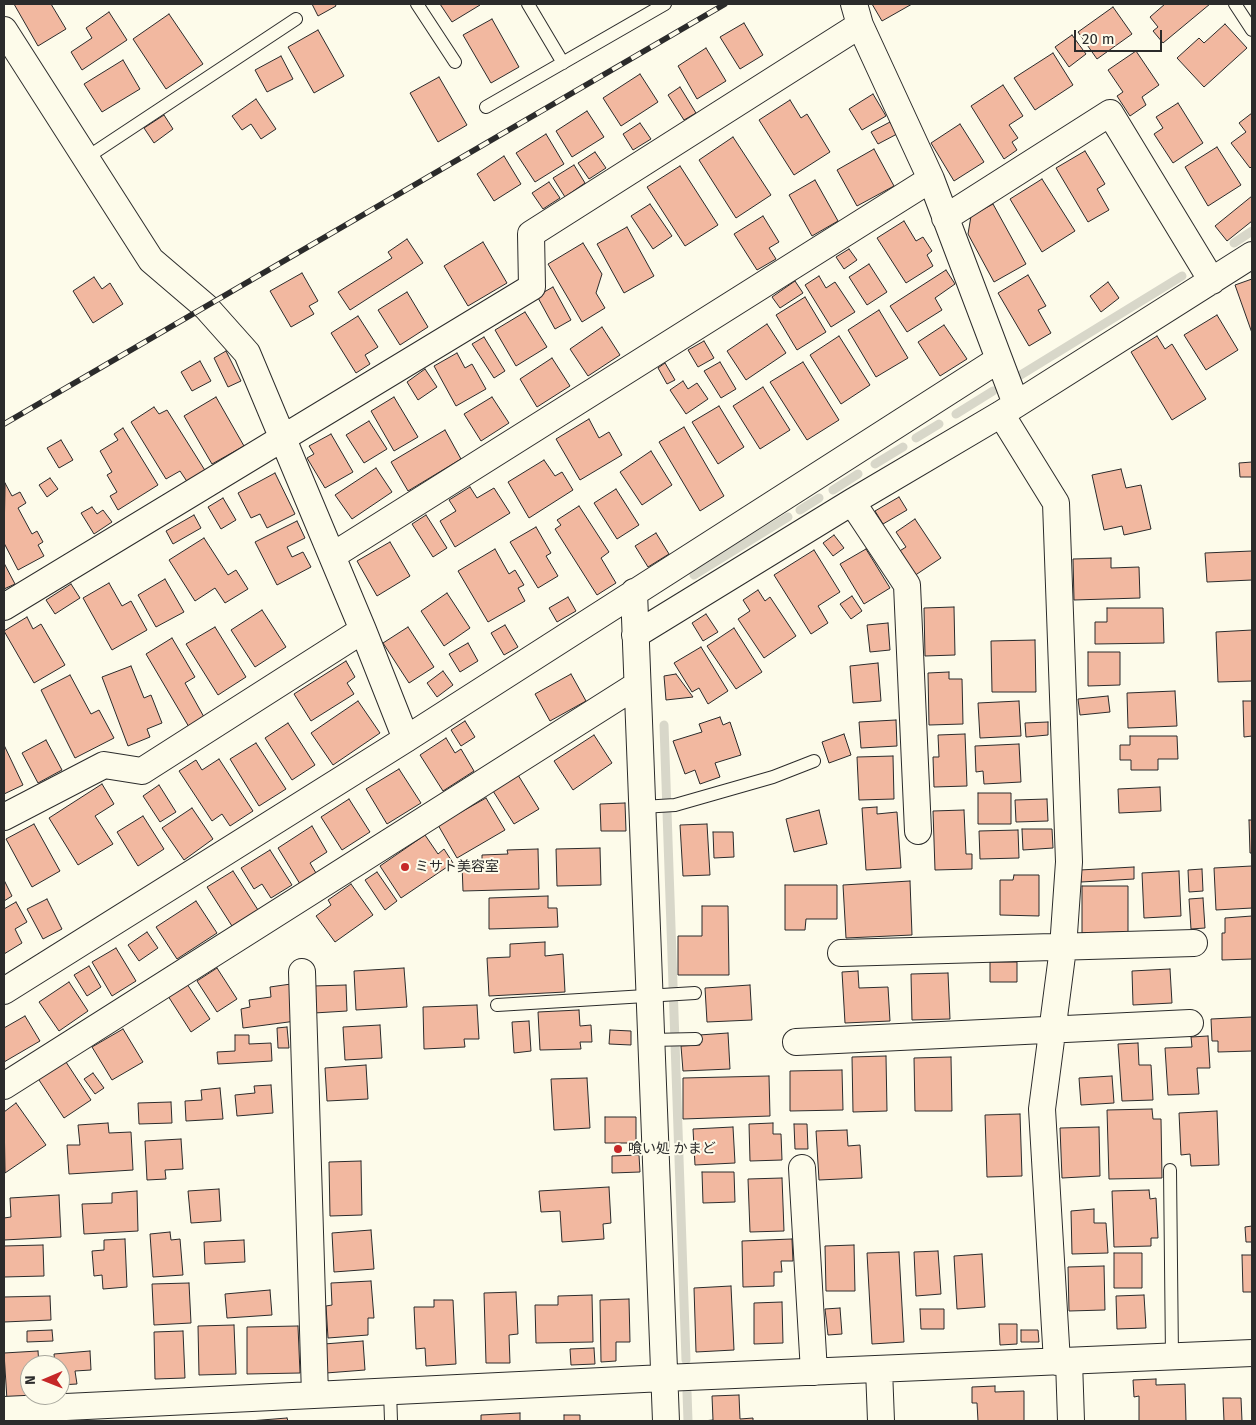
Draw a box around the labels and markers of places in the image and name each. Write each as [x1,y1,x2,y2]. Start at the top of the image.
place label: ミサト美容室 [415,859,499,875]
marker: ミサト美容室 [399,861,411,873]
place label: 喰い処 かまど [628,1141,716,1157]
marker: 喰い処 かまど [612,1143,624,1155]

